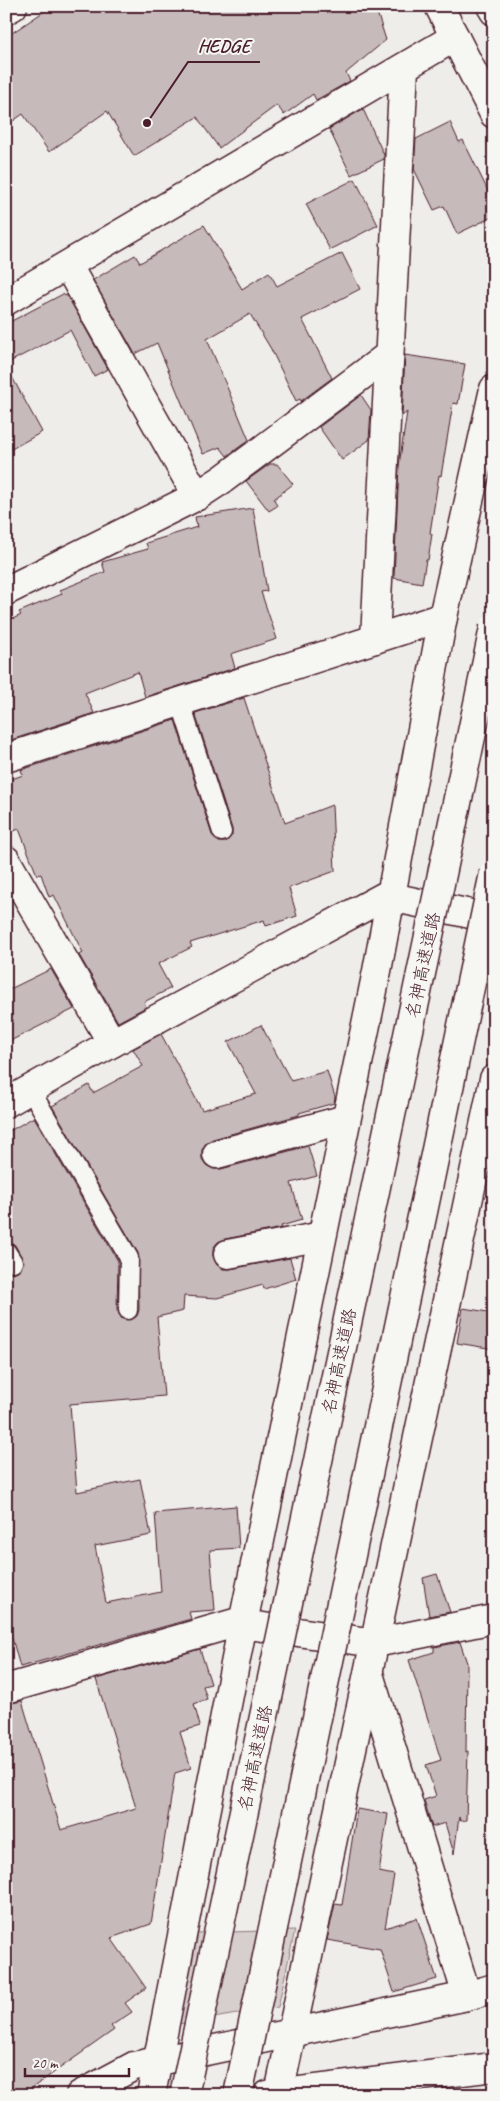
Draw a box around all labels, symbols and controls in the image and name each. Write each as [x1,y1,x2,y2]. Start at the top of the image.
callout: HEDGE [188,28,260,62]
text: HEDGE [198,34,254,58]
street label: 名神高速道路 [401,910,445,1020]
street label: 名神高速道路 [317,1306,361,1416]
street label: 名神高速道路 [233,1703,277,1813]
scale bar [25,2046,129,2078]
text: 20 m [32,2054,59,2073]

